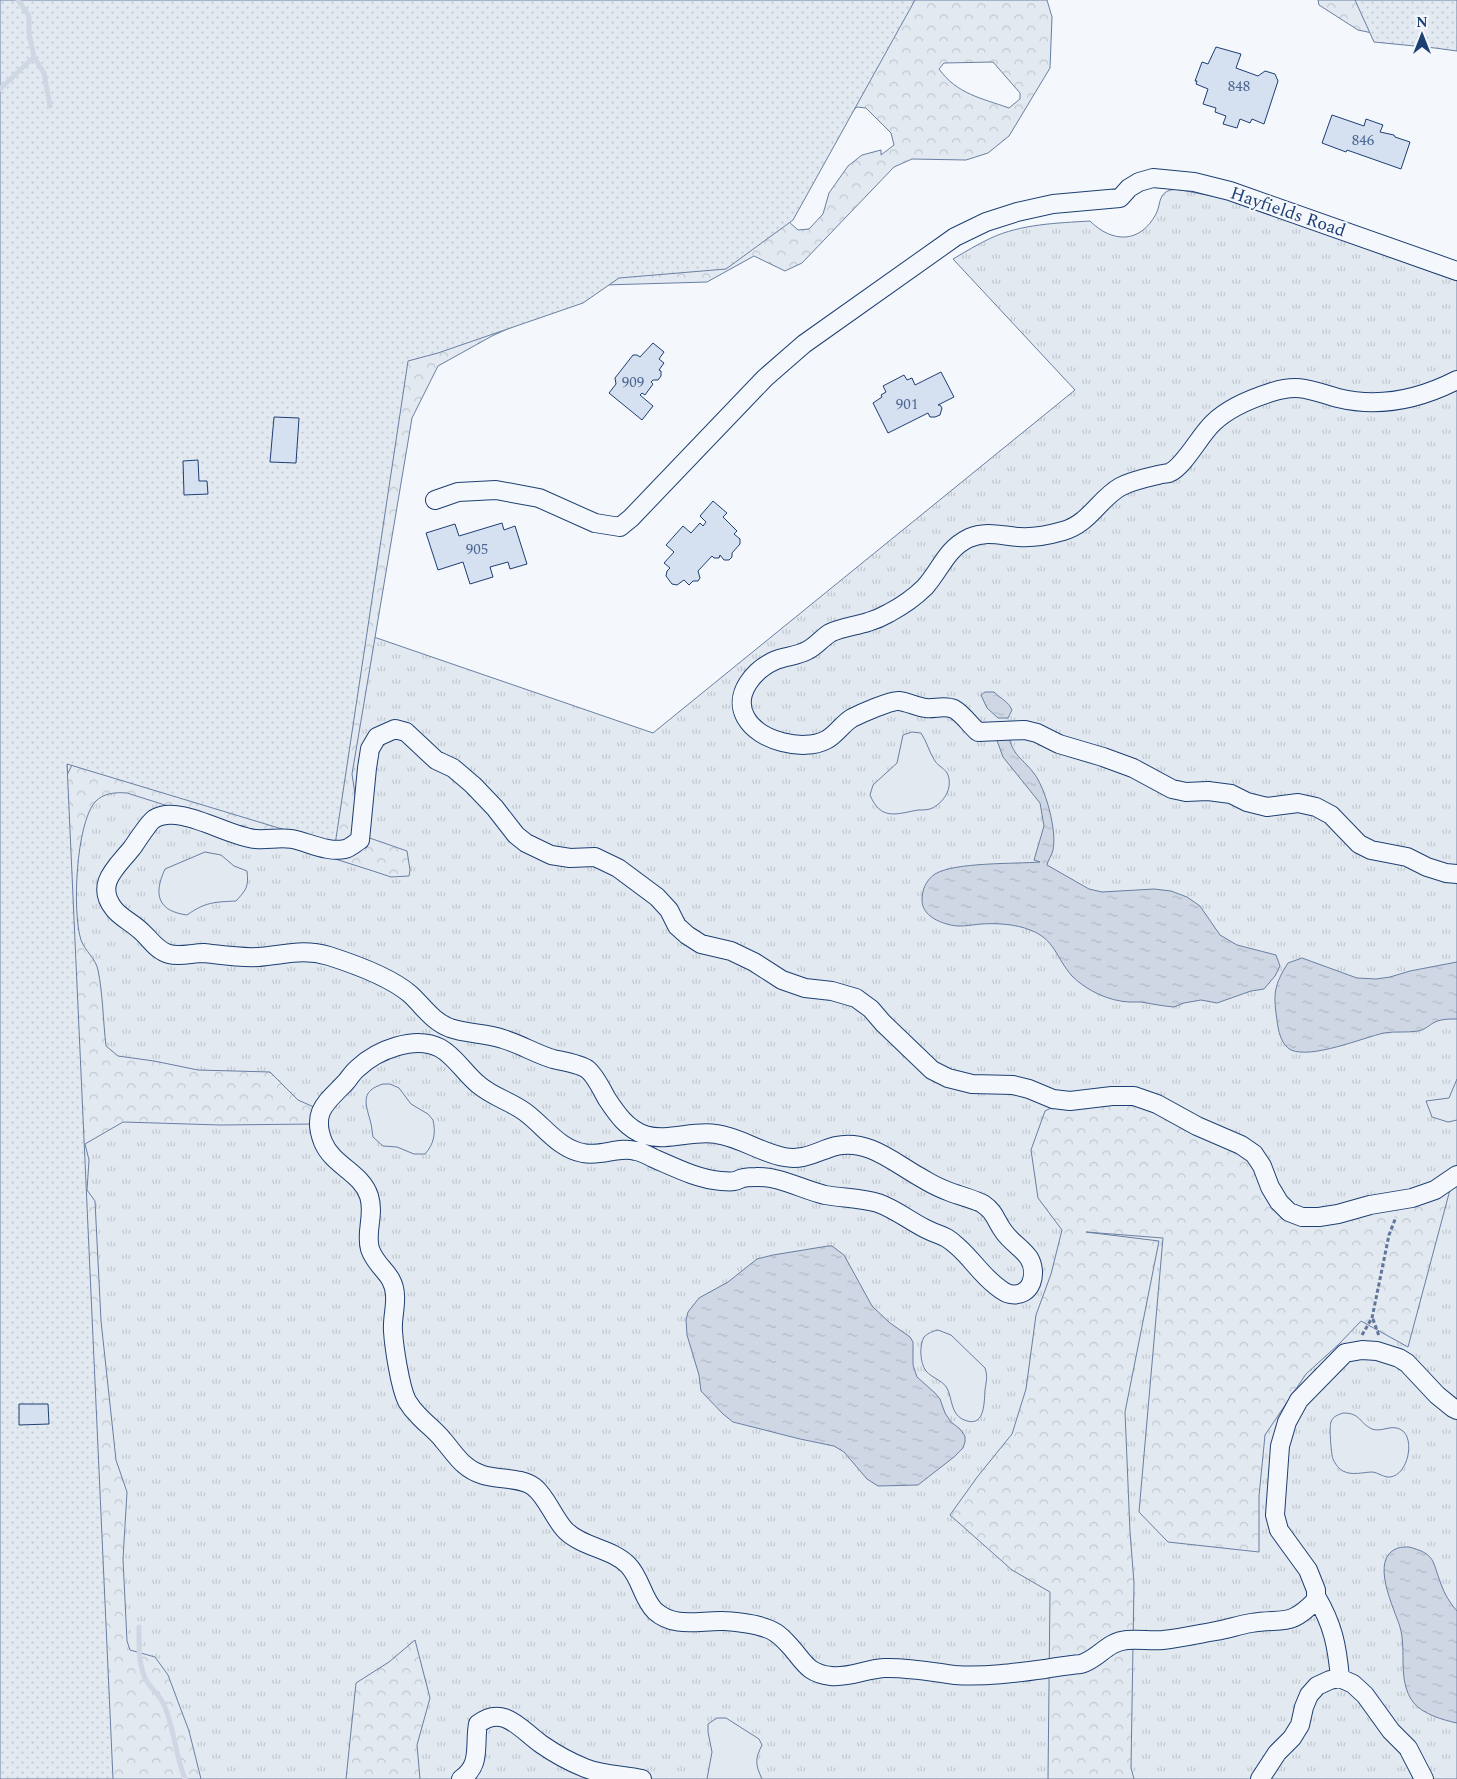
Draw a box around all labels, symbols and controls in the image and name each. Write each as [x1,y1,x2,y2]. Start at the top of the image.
north arrow [1397,10,1447,60]
text: N [1416,12,1428,33]
house number: 848 [1228,75,1250,98]
house number: 846 [1352,129,1375,152]
street label: Hayfields Road [1227,180,1349,244]
house number: 909 [622,371,644,394]
house number: 901 [896,393,918,416]
house number: 905 [466,538,488,561]

